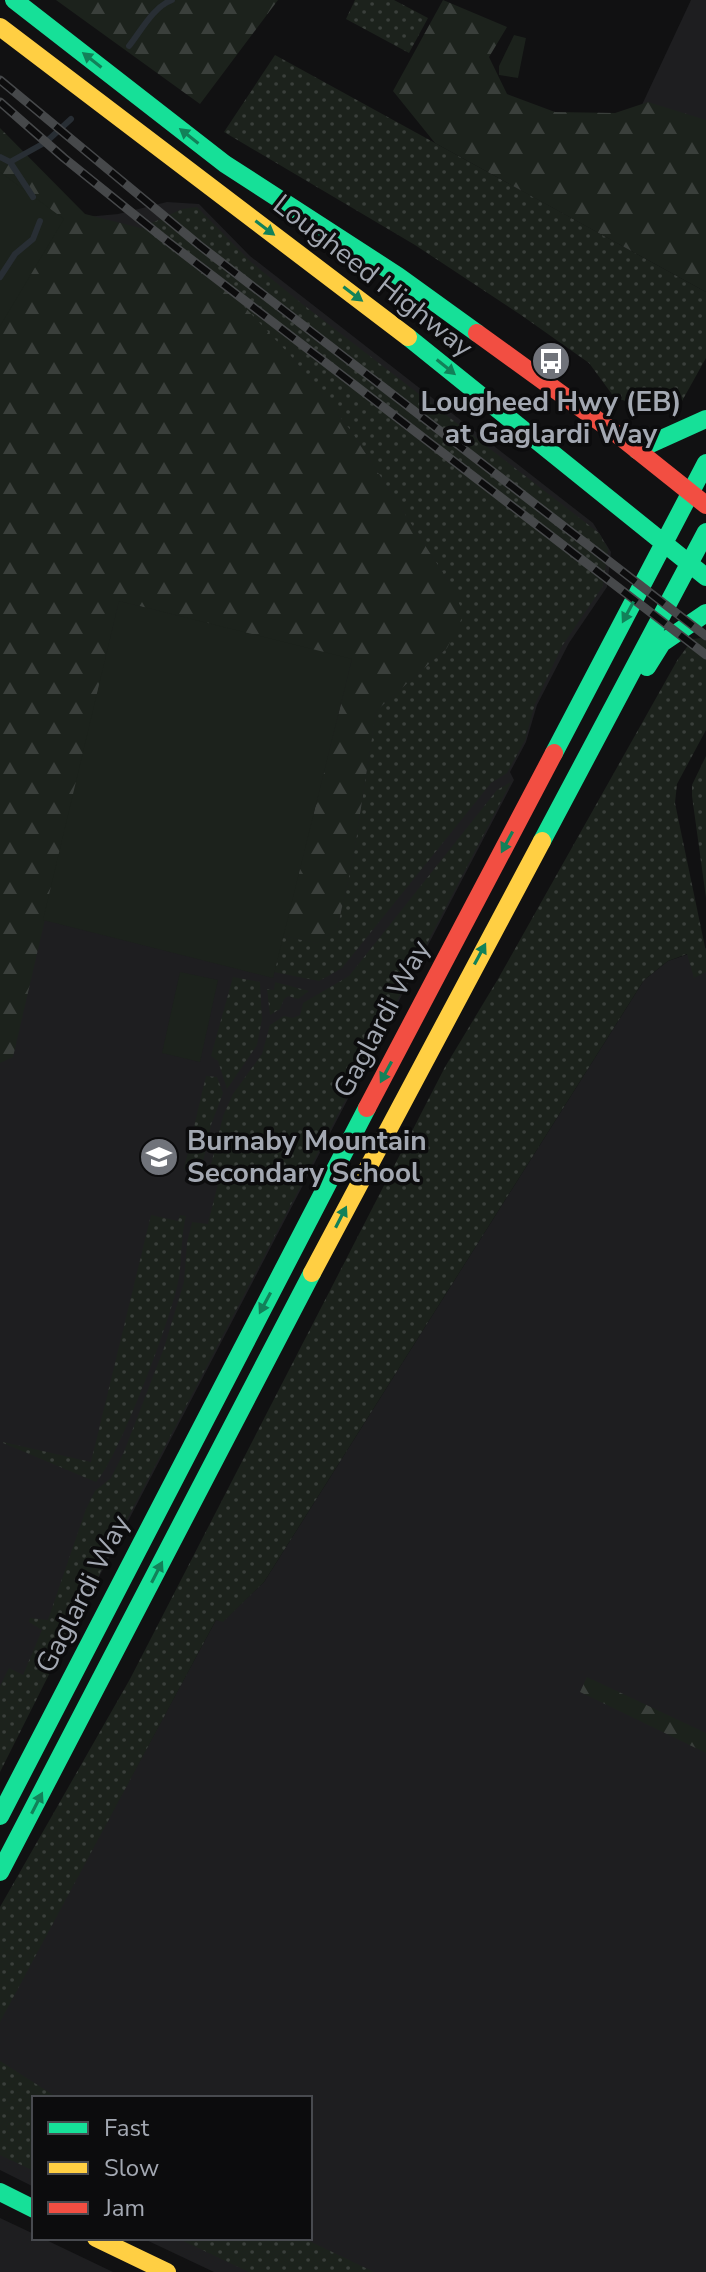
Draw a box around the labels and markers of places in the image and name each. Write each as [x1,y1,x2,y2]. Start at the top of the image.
bus stop icon: Lougheed Hwy (EB) at Gaglardi Way [530,340,572,382]
place label: Lougheed Hwy (EB) at Gaglardi Way [421,383,681,453]
place label: Burnaby Mountain Secondary School [187,1122,427,1192]
school or university icon: Burnaby Mountain Secondary School [138,1136,180,1178]

